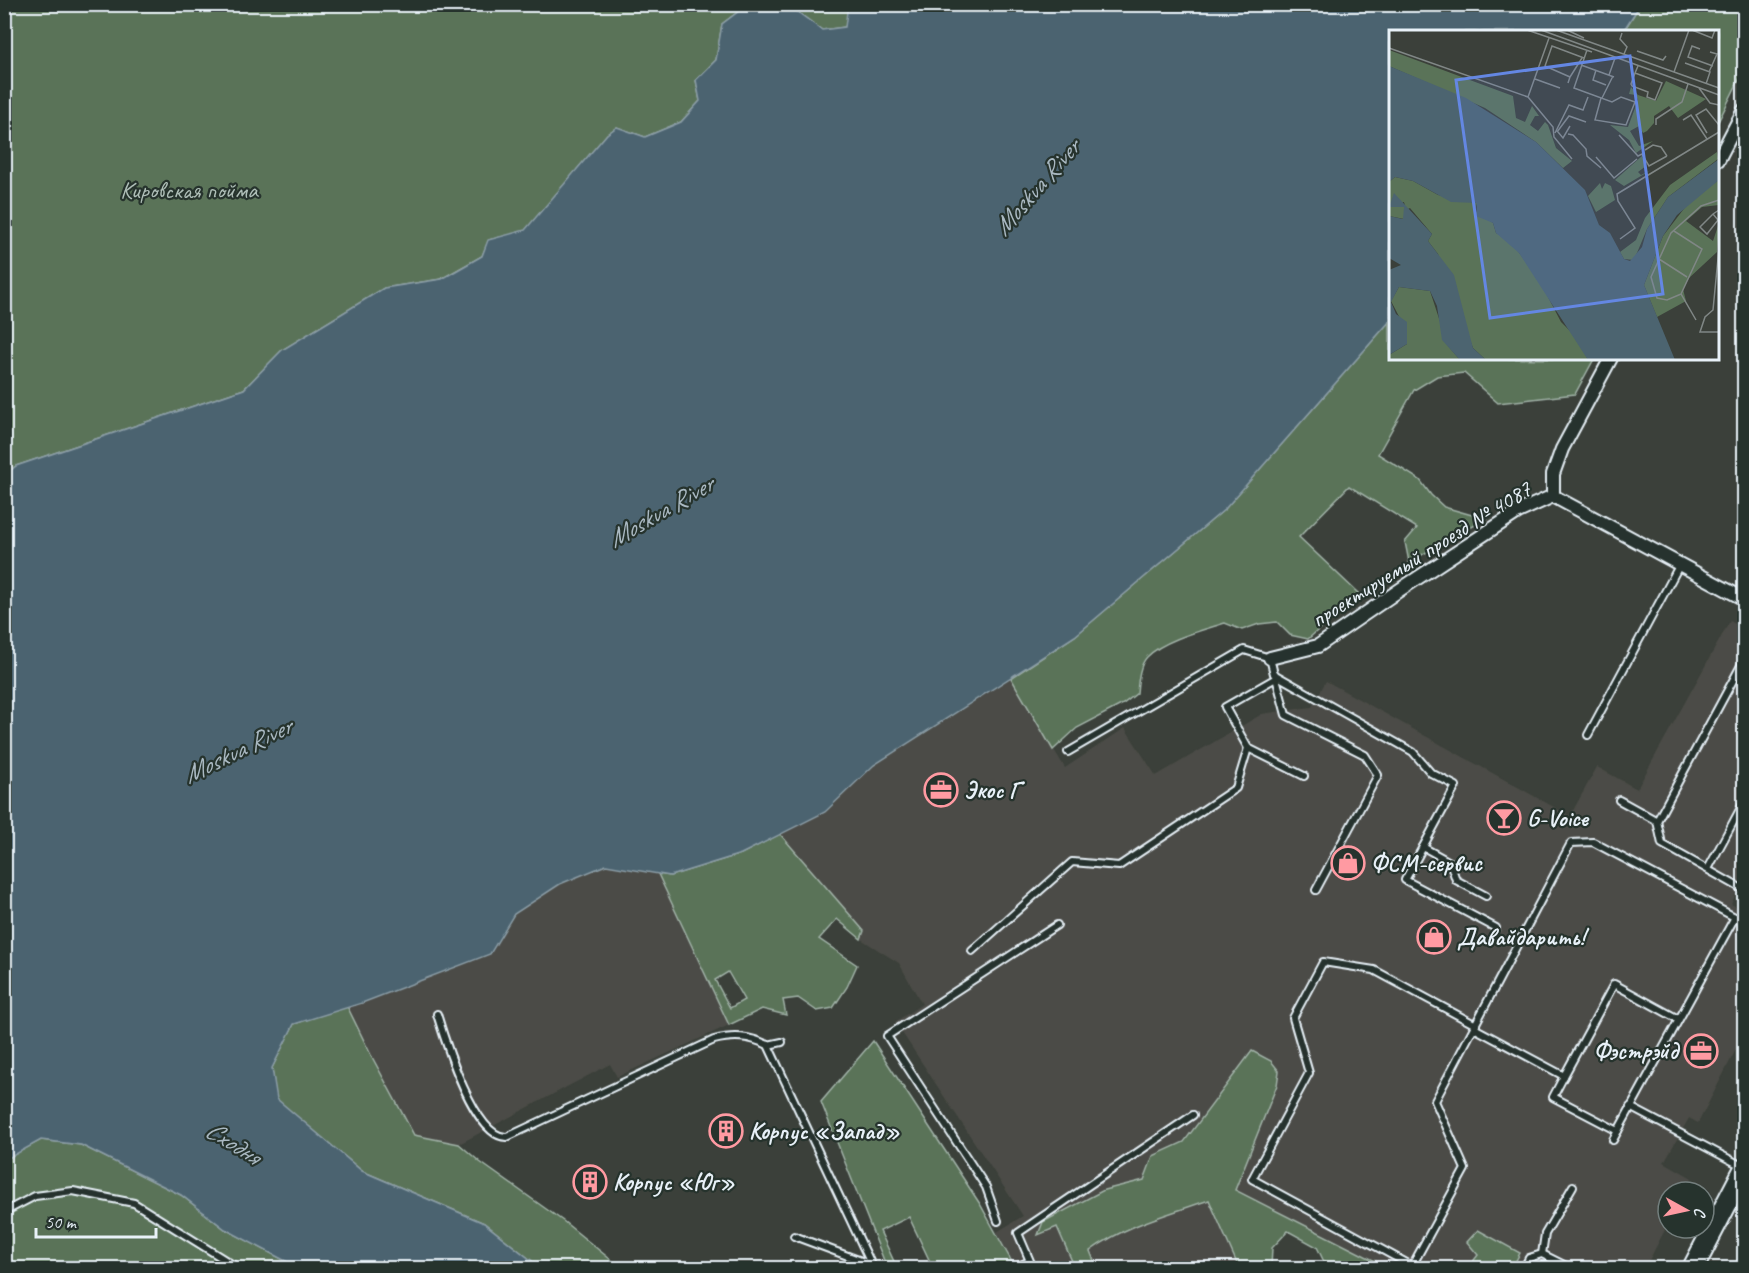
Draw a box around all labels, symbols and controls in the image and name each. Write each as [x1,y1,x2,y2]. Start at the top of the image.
inset map [1389,30,1719,360]
water label: Moskva River [986,130,1090,242]
park label: Кировская пойма [120,175,259,205]
water label: Moskva River [601,466,722,555]
street label: проектируемый проезд № 4087 [1305,473,1538,634]
water label: Moskva River [177,708,300,791]
office icon: Экос Г [923,772,959,808]
place label: Экос Г [964,775,1025,805]
bar icon: G-Voice [1486,800,1522,836]
place label: G-Voice [1527,803,1590,833]
shop icon: ФСМ-сервис [1330,845,1366,881]
place label: ФСМ-сервис [1371,848,1483,878]
shop icon: Давайдарить! [1416,919,1452,955]
place label: Давайдарить! [1457,922,1589,952]
office icon: Фэстрэйд [1683,1033,1719,1069]
place label: Фэстрэйд [1594,1036,1681,1066]
water label: Сходня [199,1113,269,1174]
building icon: Корпус «Запад» [708,1113,744,1149]
place label: Корпус «Запад» [749,1116,900,1146]
building icon: Корпус «Юг» [572,1164,608,1200]
place label: Корпус «Юг» [613,1167,735,1197]
north arrow [1656,1180,1716,1240]
scale bar [36,1201,156,1239]
text: С [1689,1207,1710,1219]
text: 50 m [45,1211,78,1233]

